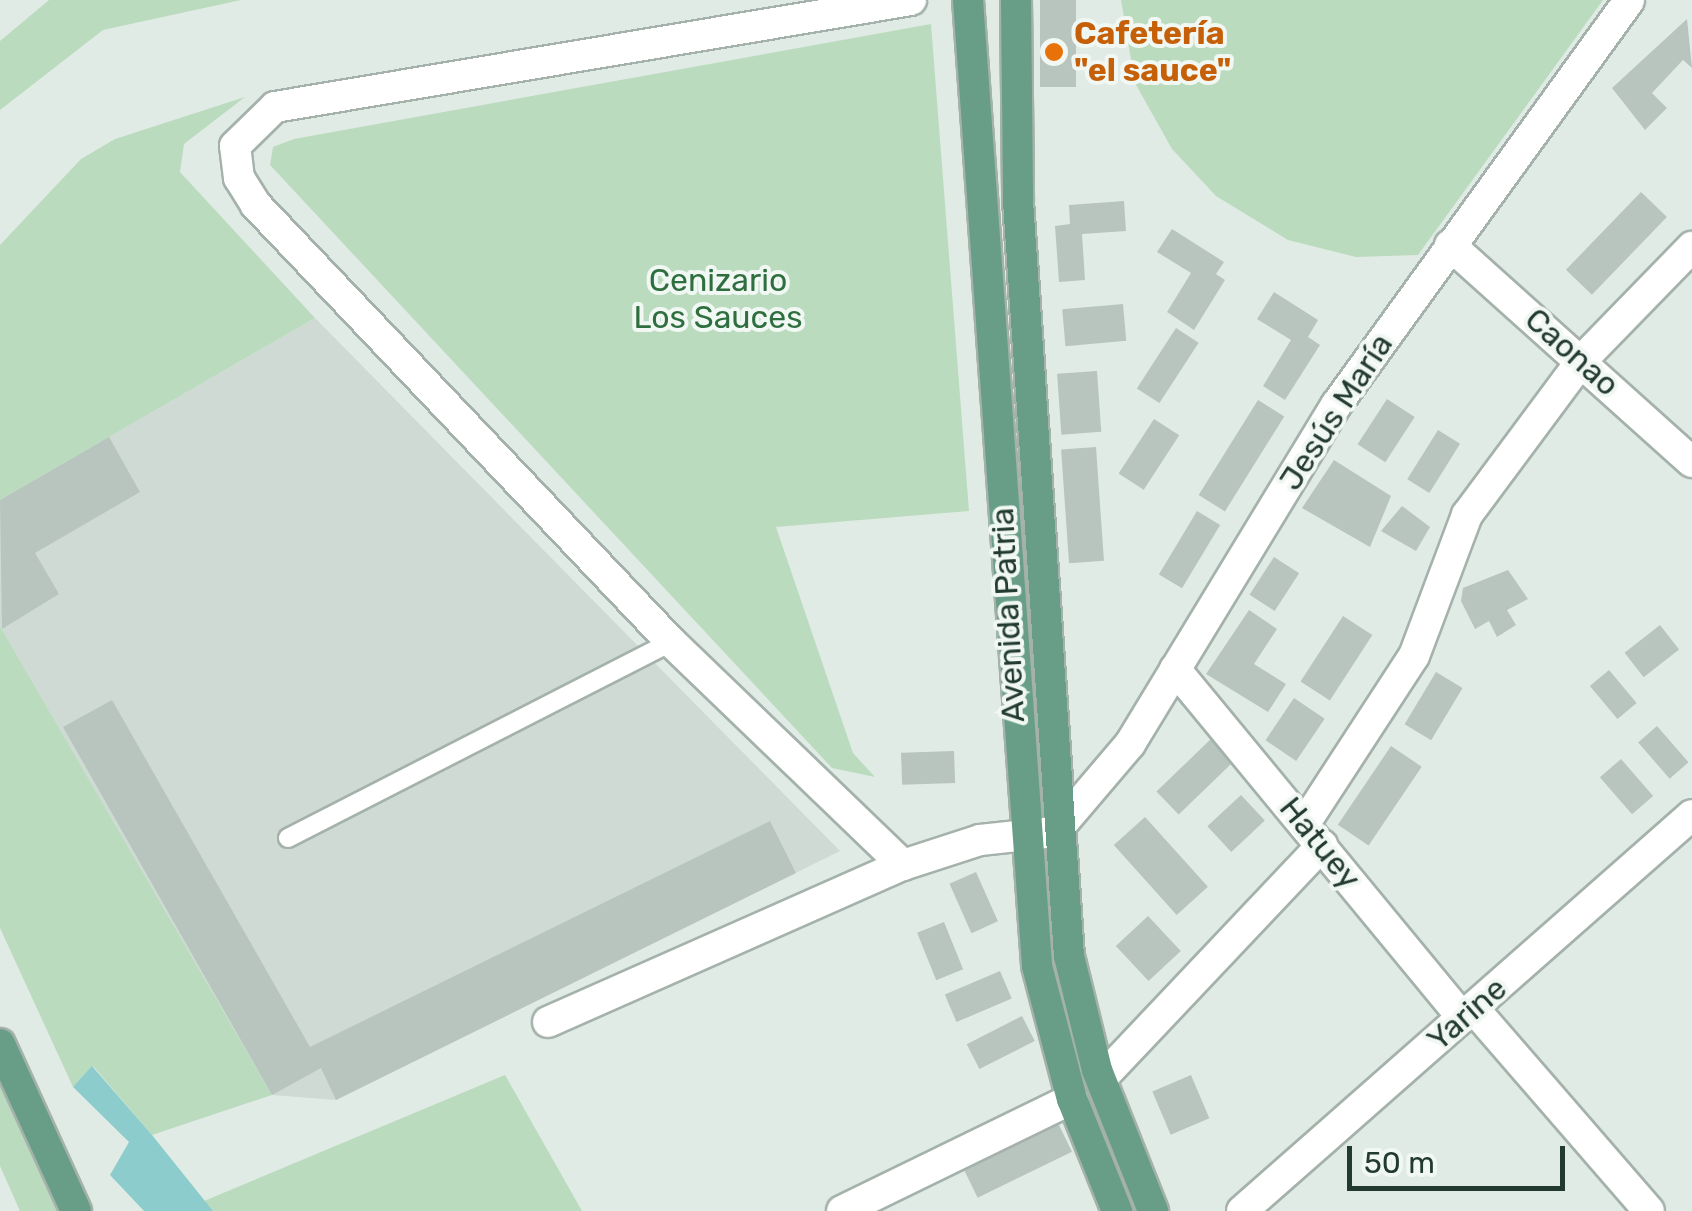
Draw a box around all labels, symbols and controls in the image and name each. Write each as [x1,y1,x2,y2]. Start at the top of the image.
place label: Cafetería "el sauce" [1074,15,1231,90]
marker: Cafetería "el sauce" [1043,41,1065,63]
park label: Cenizario Los Sauces [634,262,802,337]
street label: Caonao [1517,300,1627,404]
street label: Jesús María [1271,327,1401,497]
street label: Avenida Patria [983,507,1033,723]
street label: Hatuey [1271,789,1369,897]
street label: Yarine [1420,969,1514,1059]
scale bar [1352,1126,1570,1188]
text: 50 m [1364,1145,1435,1181]

